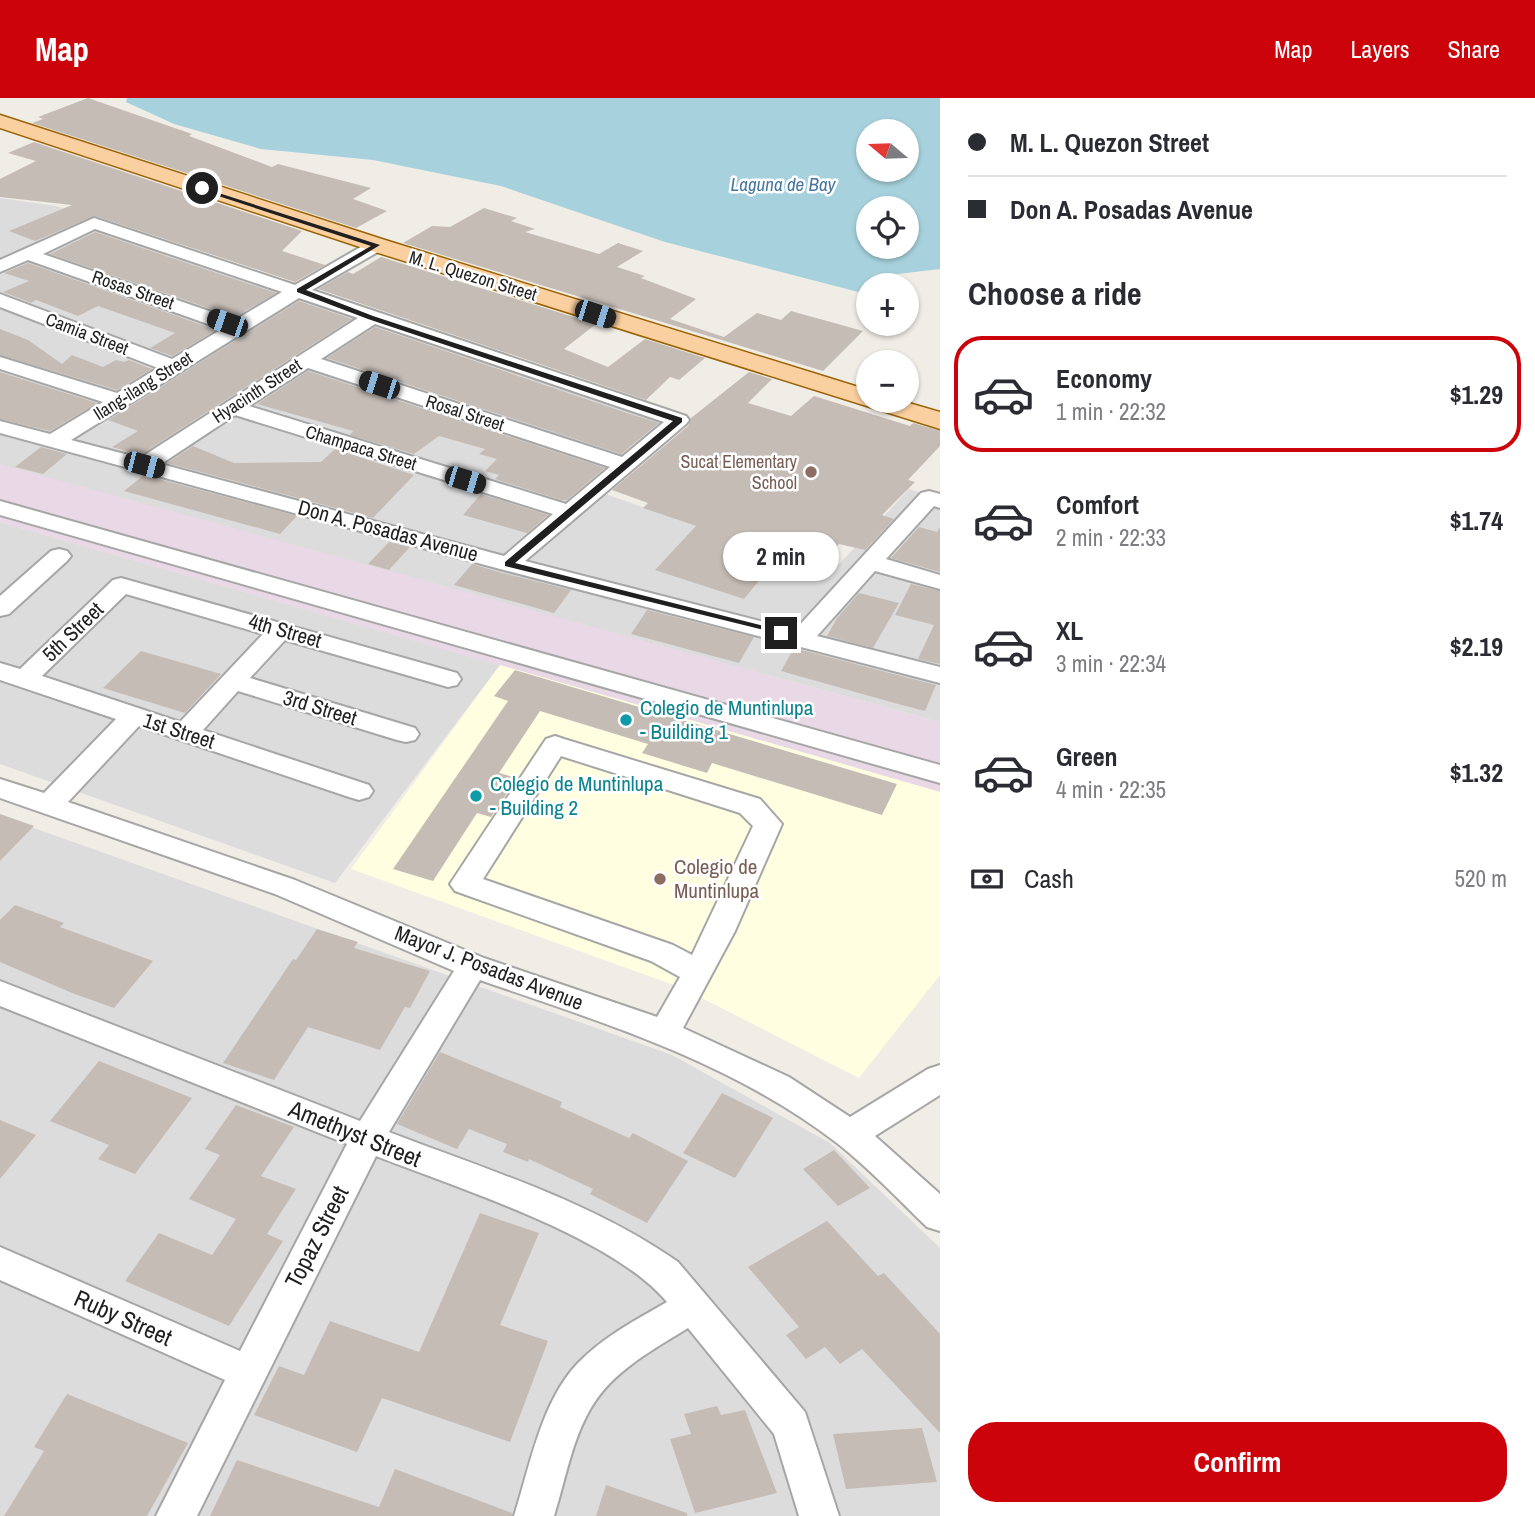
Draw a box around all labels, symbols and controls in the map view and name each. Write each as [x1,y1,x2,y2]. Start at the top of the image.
text: Map [35,27,89,71]
text: Map [1274,33,1312,65]
text: Layers [1350,33,1409,65]
text: Share [1447,33,1500,65]
north arrow [856,119,919,182]
map controls [856,119,919,413]
text: M. L. Quezon Street [1010,125,1209,160]
water label: Laguna de Bay [731,171,837,197]
route start [186,172,218,204]
text: Don A. Posadas Avenue [1010,192,1253,227]
button: locate [856,196,919,259]
street label: M. L. Quezon Street [406,244,540,307]
street label: Rosas Street [89,264,178,315]
text: Choose a ride [968,272,1142,315]
button: + [856,273,919,336]
car [572,298,619,330]
street label: Camia Street [42,306,132,361]
car [204,306,251,340]
street label: Ilang-ilang Street [88,345,197,426]
button: − [856,350,919,413]
street label: Hyacinth Street [207,352,306,429]
text: Economy [1056,361,1152,396]
icon: car [972,363,1035,426]
car [356,369,403,401]
text: $1.29 [1450,377,1503,412]
street label: Rosal Street [423,388,508,437]
text: 1 min · 22:32 [1056,396,1166,427]
street label: Champaca Street [303,419,420,476]
car [121,449,168,481]
place label: Sucat Elementary School [681,449,798,495]
car [442,464,489,496]
marker: Sucat Elementary School [803,464,819,480]
text: Comfort [1056,487,1139,522]
icon: car [972,489,1035,552]
street label: Don A. Posadas Avenue [295,493,481,569]
text: $1.74 [1450,503,1503,538]
text: 2 min · 22:33 [1056,522,1166,553]
callout: 2 min [723,532,839,580]
text: 2 min [756,541,806,572]
street label: 5th Street [36,595,110,668]
street label: 4th Street [245,606,325,655]
text: XL [1056,613,1083,648]
icon: car [972,615,1035,678]
route end [765,617,797,649]
text: $2.19 [1450,629,1503,664]
text: 3 min · 22:34 [1056,648,1166,679]
street label: 3rd Street [280,683,361,733]
place label: Colegio de Muntinlupa - Building 1 [640,693,814,746]
street label: 1st Street [140,705,219,756]
marker: Colegio de Muntinlupa - Building 1 [618,712,634,728]
text: Green [1056,739,1118,774]
icon: car [972,741,1035,804]
text: $1.32 [1450,755,1503,790]
place label: Colegio de Muntinlupa - Building 2 [490,769,664,822]
text: 4 min · 22:35 [1056,774,1166,805]
marker: Colegio de Muntinlupa - Building 2 [468,788,484,804]
place label: Colegio de Muntinlupa [674,852,760,905]
icon: cash [968,860,1006,898]
text: Cash [1024,861,1074,896]
text: 520 m [1455,863,1507,894]
marker: Colegio de Muntinlupa [652,871,668,887]
street label: Mayor J. Posadas Avenue [391,918,588,1017]
street label: Amethyst Street [284,1092,427,1174]
street label: Topaz Street [277,1180,356,1293]
street label: Ruby Street [69,1281,178,1353]
button: Confirm [968,1422,1507,1502]

